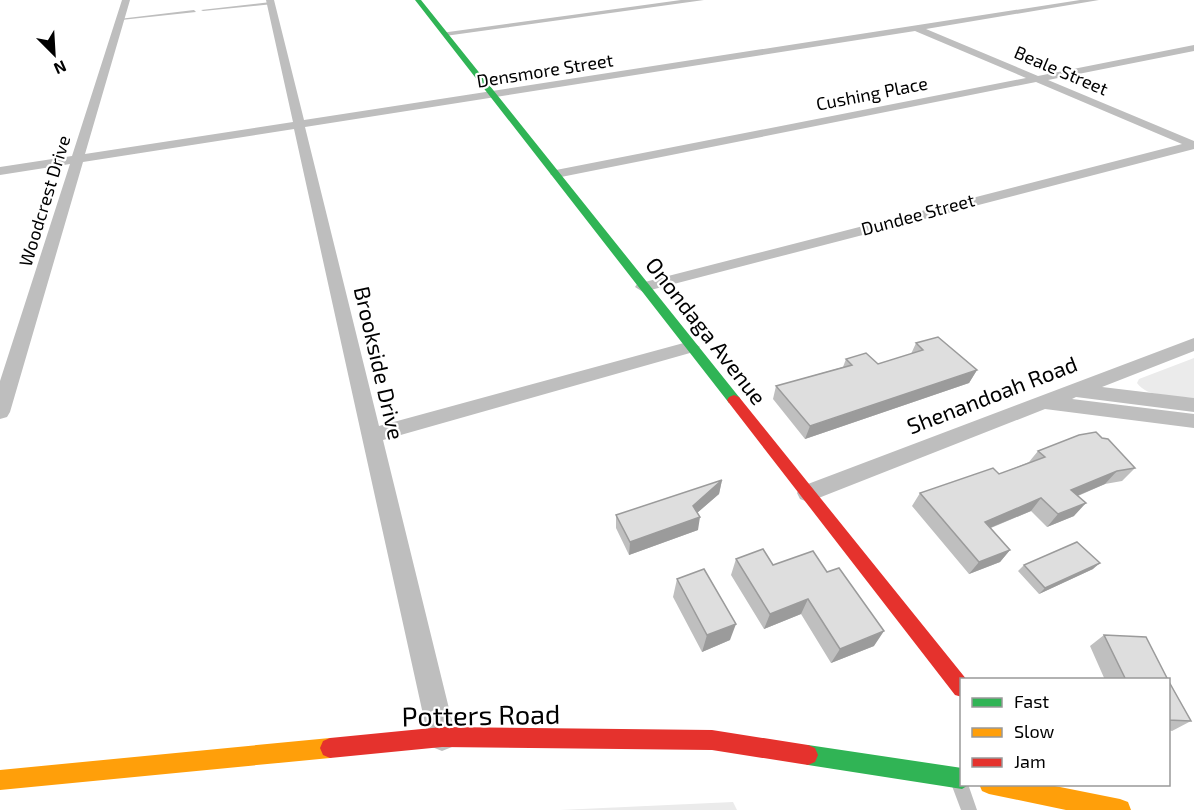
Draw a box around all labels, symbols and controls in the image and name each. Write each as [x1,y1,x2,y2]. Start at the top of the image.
north arrow [24,24,84,84]
street label: Beale Street [1011,40,1112,100]
street label: Densmore Street [475,48,615,92]
text: N [51,57,69,79]
street label: Cushing Place [814,71,930,115]
street label: Woodcrest Drive [14,133,74,269]
street label: Dundee Street [859,188,977,240]
street label: Onondaga Avenue [641,252,772,409]
street label: Brookside Drive [350,284,410,442]
street label: Shenandoah Road [903,350,1080,438]
legend [960,678,1170,786]
text: Fast [1014,690,1049,712]
street label: Potters Road [401,697,561,731]
text: Slow [1014,720,1055,742]
text: Jam [1014,750,1046,772]

